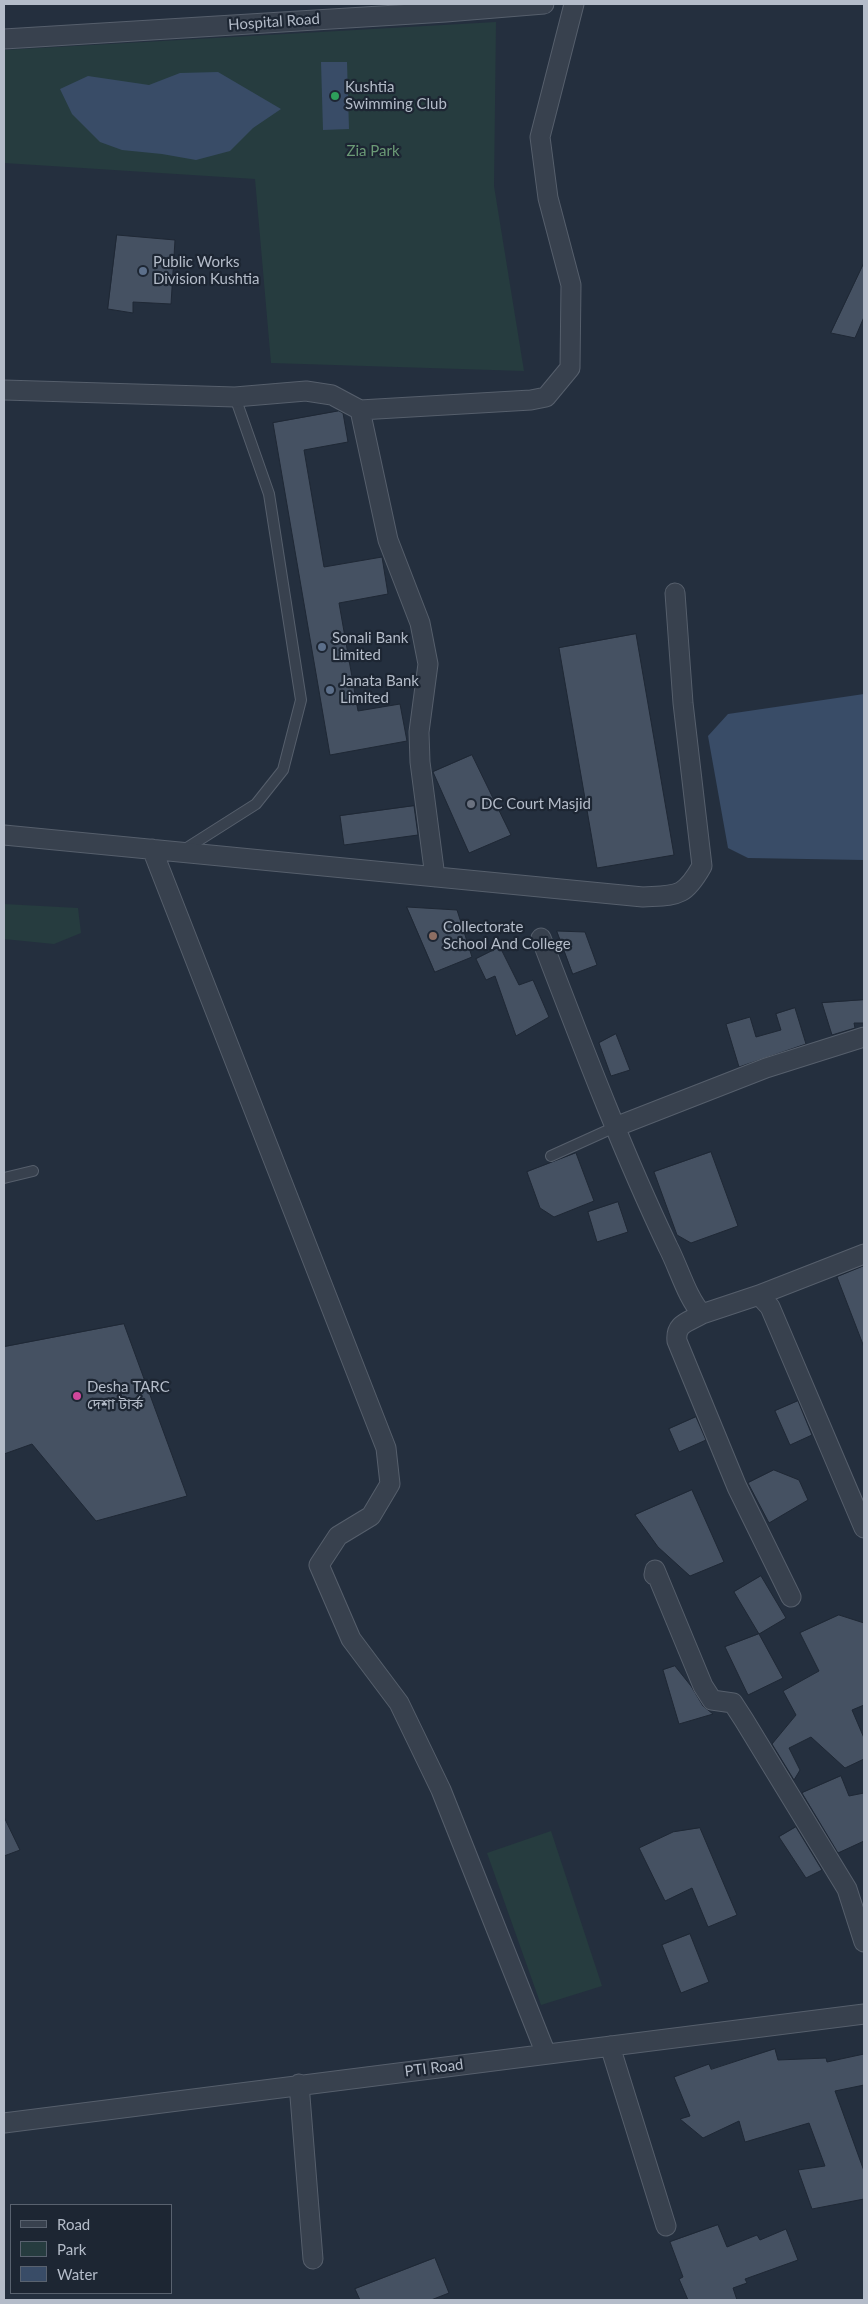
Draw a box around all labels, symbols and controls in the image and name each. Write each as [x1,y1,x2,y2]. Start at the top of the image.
street label: Hospital Road [228,10,320,34]
place label: Kushtia Swimming Club [345,78,447,113]
marker: Kushtia Swimming Club [329,90,341,102]
park label: Zia Park [346,142,400,160]
place label: Public Works Division Kushtia [153,253,259,288]
marker: Public Works Division Kushtia [137,265,149,277]
place label: Sonali Bank Limited [332,629,408,664]
marker: Sonali Bank Limited [316,641,328,653]
place label: Janata Bank Limited [340,672,419,707]
marker: Janata Bank Limited [324,684,336,696]
place label: DC Court Masjid [481,795,591,813]
marker: DC Court Masjid [465,798,477,810]
place label: Collectorate School And College [443,918,571,953]
marker: Collectorate School And College [427,930,439,942]
place label: Desha TARC দেশা টার্ক [87,1378,170,1413]
marker: Desha TARC দেশা টার্ক [71,1390,83,1402]
street label: PTI Road [404,2055,464,2081]
legend [10,2204,172,2294]
text: Road [57,2215,90,2233]
text: Park [57,2240,86,2258]
text: Water [57,2265,98,2283]

